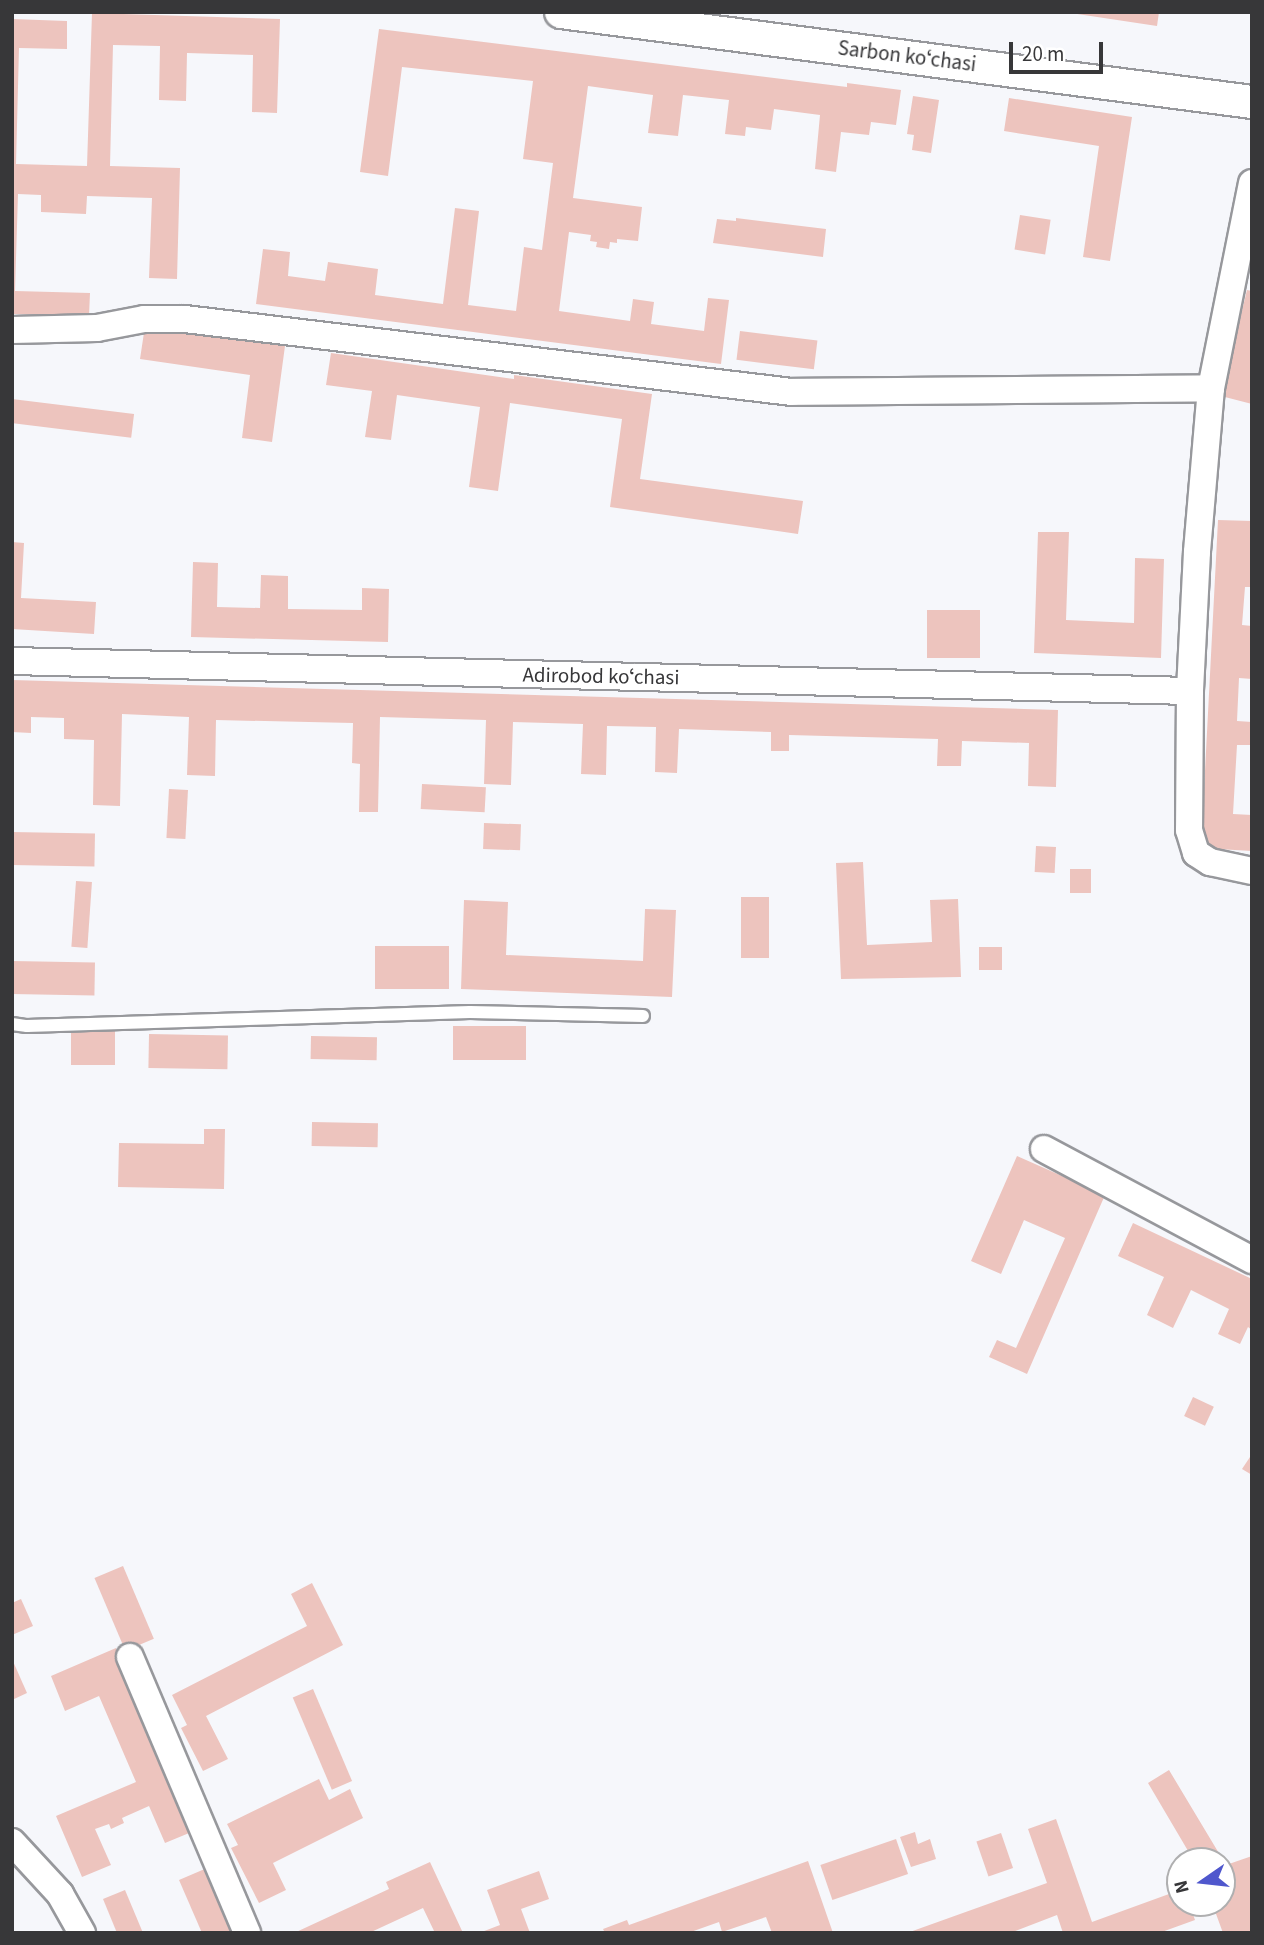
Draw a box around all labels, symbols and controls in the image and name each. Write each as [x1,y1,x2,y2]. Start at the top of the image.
scale bar [1012,28,1106,72]
street label: Sarbon koʻchasi [836,35,978,77]
text: 20 m [1022,39,1064,69]
street label: Adirobod koʻchasi [522,662,680,690]
north arrow [1166,1847,1236,1917]
text: N [1167,1877,1197,1896]

